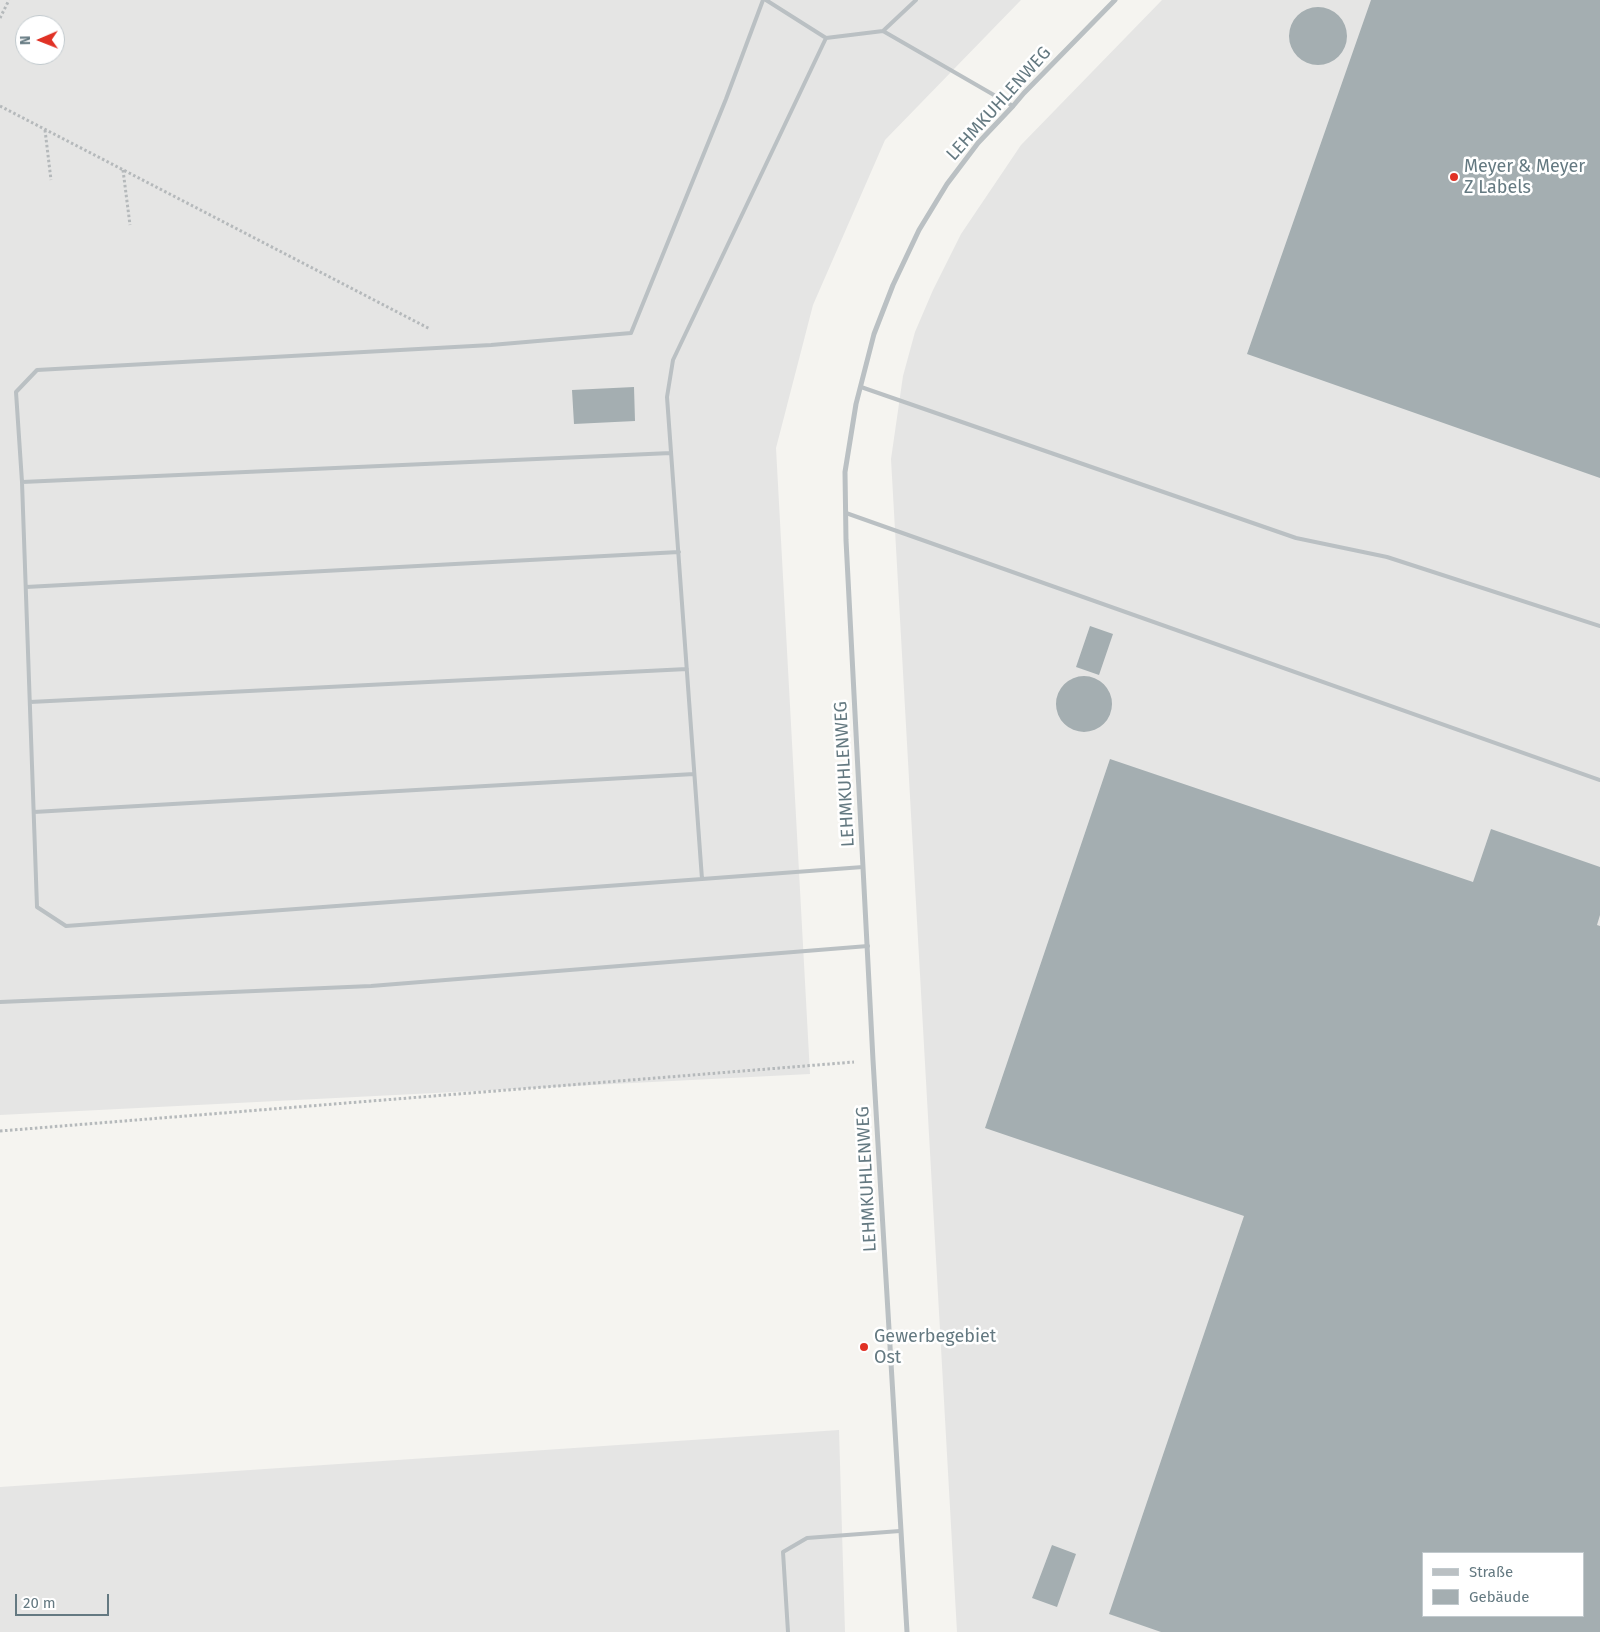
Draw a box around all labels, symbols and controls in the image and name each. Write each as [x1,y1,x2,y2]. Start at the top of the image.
north arrow [15,15,65,65]
text: N [17,35,34,45]
street label: LEHMKUHLENWEG [942,43,1056,165]
place label: Meyer & Meyer Z Labels [1464,156,1585,198]
marker: Meyer & Meyer Z Labels [1448,171,1460,183]
street label: LEHMKUHLENWEG [830,701,860,847]
street label: LEHMKUHLENWEG [852,1106,882,1252]
place label: Gewerbegebiet Ost [874,1326,996,1368]
marker: Gewerbegebiet Ost [858,1341,870,1353]
legend [1422,1552,1585,1617]
text: Straße [1469,1563,1513,1581]
scale bar [18,1584,111,1616]
text: Gebäude [1469,1588,1529,1606]
text: 20 m [23,1594,56,1612]

